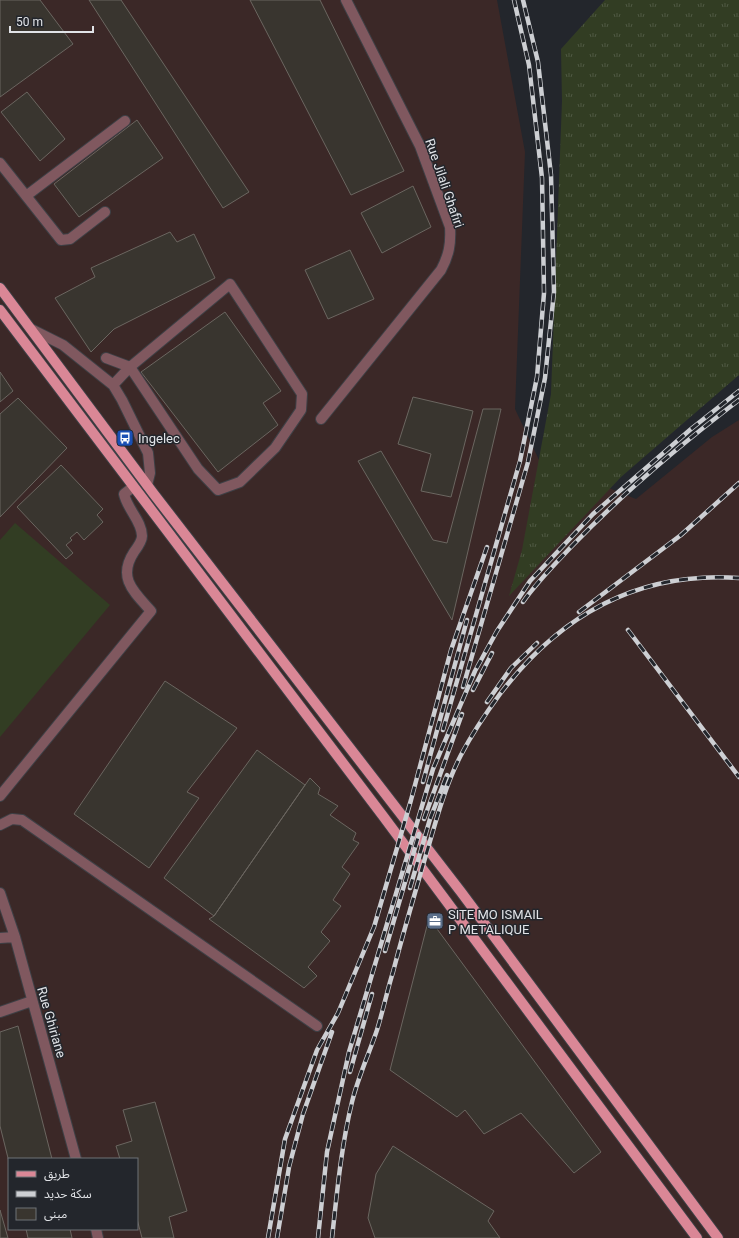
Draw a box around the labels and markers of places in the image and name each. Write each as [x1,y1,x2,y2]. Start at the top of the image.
bus stop icon: Ingelec [115,428,135,448]
place label: Ingelec [138,431,180,446]
place label: SITE MO ISMAIL P METALIQUE [448,907,543,937]
office icon: SITE MO ISMAIL P METALIQUE [425,911,445,931]

